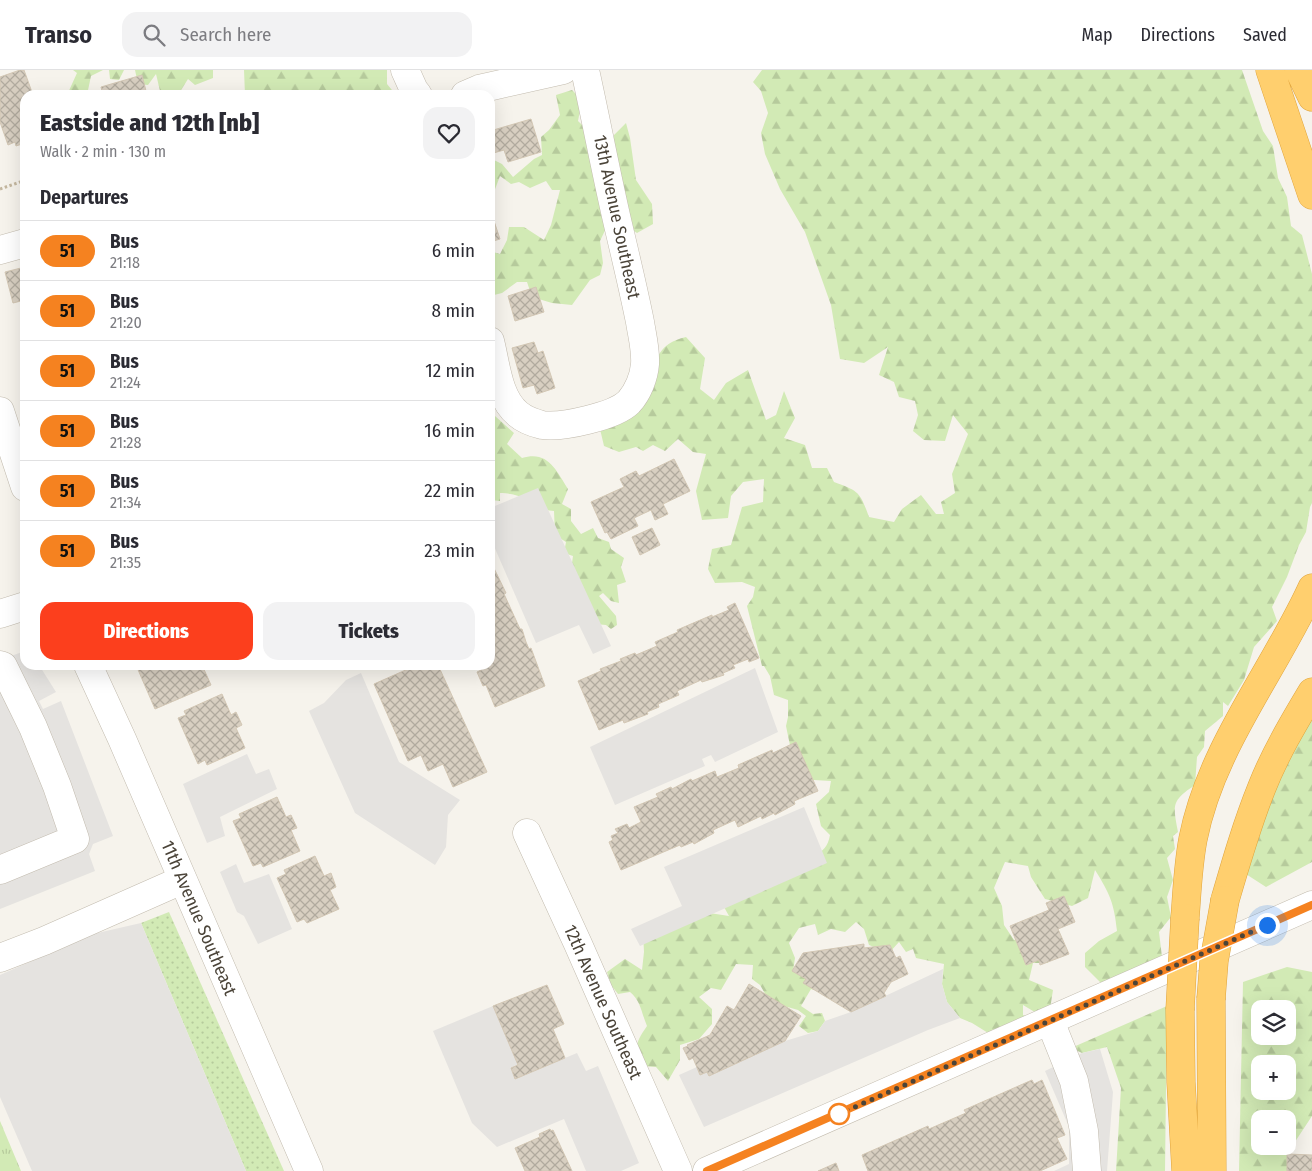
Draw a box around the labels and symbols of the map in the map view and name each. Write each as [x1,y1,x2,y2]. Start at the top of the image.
street label: 13th Avenue Southeast [589,133,645,301]
street label: 11th Avenue Southeast [156,837,242,999]
your location [1255,913,1280,938]
street label: 12th Avenue Southeast [559,921,647,1083]
unlabelled marker [828,1103,850,1125]

